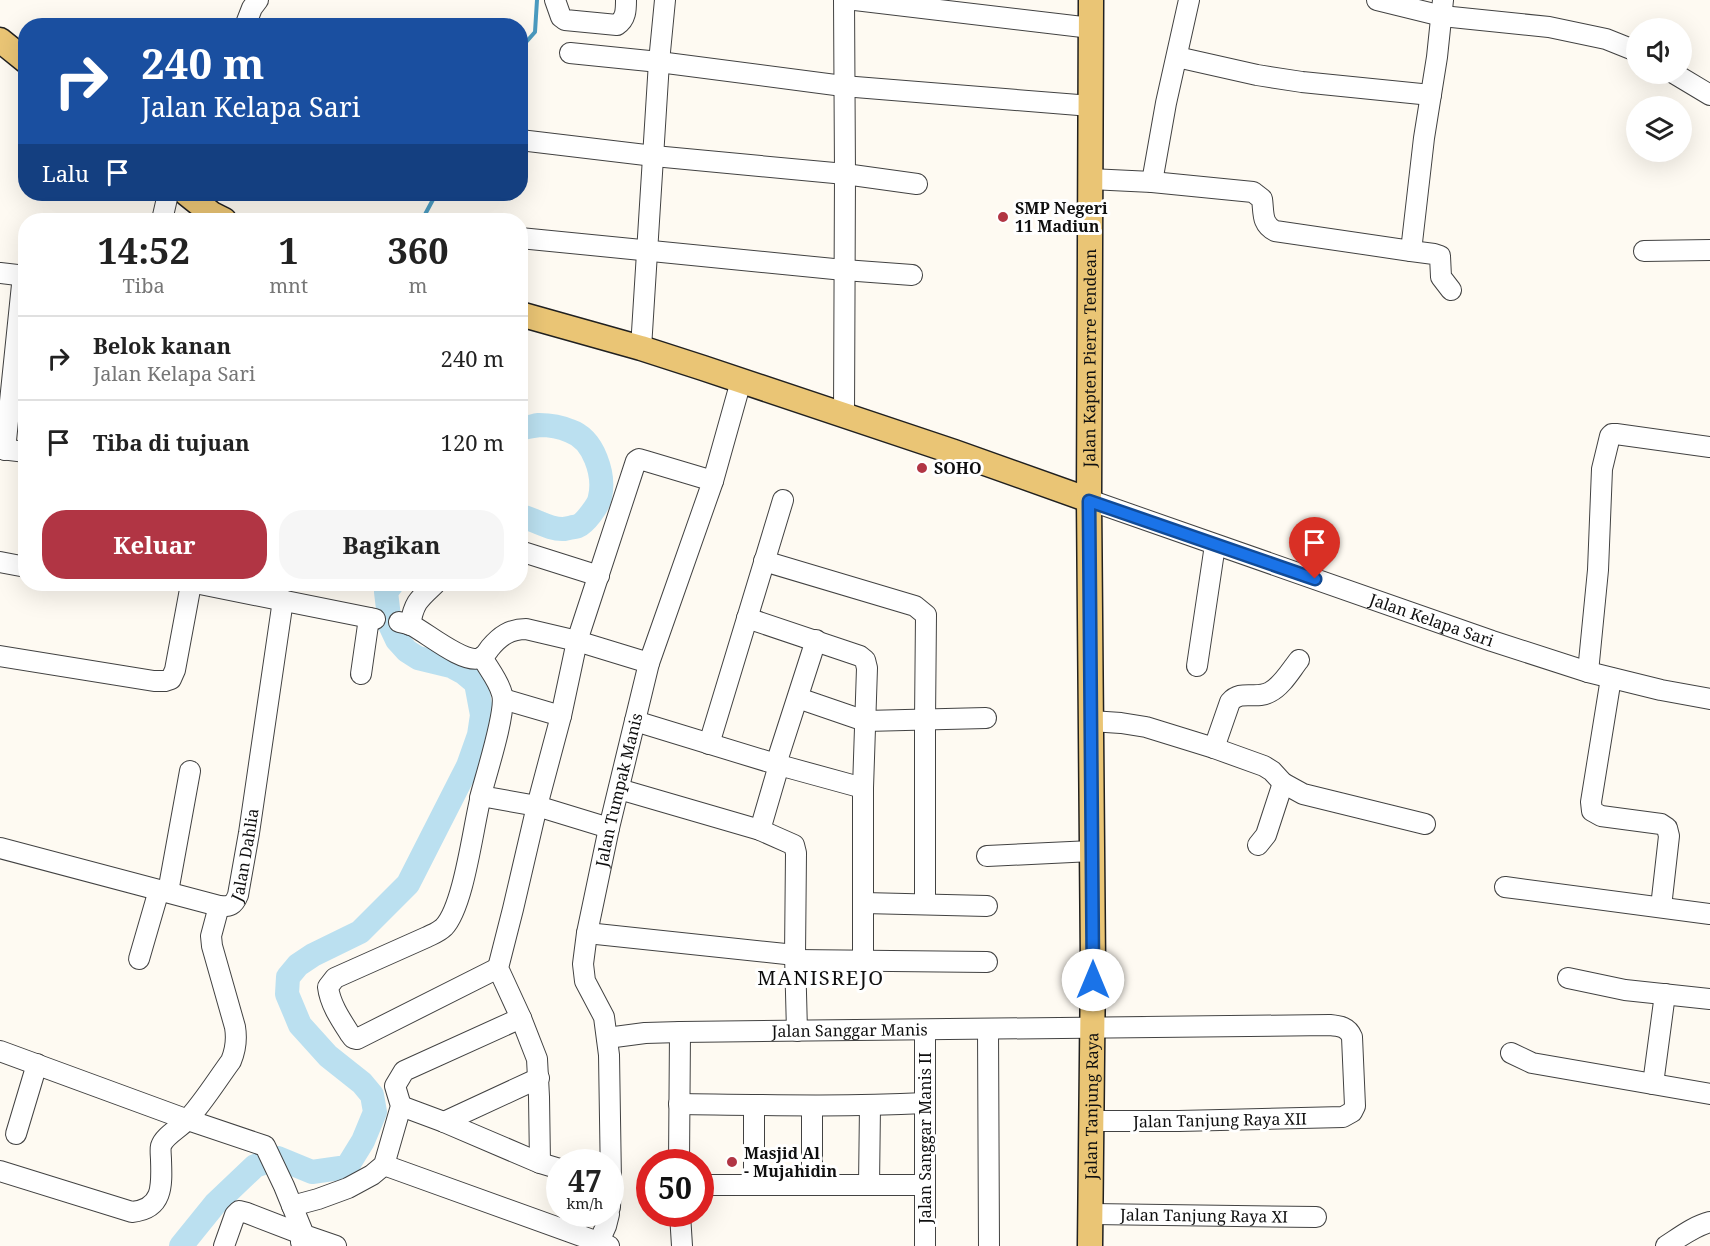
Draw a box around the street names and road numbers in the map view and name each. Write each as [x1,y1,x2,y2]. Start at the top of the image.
street label: Jalan Kapten Pierre Tendean [1078,249,1101,468]
street label: Jalan Kelapa Sari [1366,588,1497,652]
street label: Jalan Tumpak Manis [590,711,647,870]
street label: Jalan Dahlia [225,807,263,906]
street label: Jalan Sanggar Manis [771,1018,928,1042]
street label: Jalan Tanjung Raya [1080,1032,1103,1181]
street label: Jalan Sanggar Manis II [914,1052,936,1225]
street label: Jalan Tanjung Raya XII [1132,1107,1307,1133]
street label: Jalan Tanjung Raya XI [1119,1203,1288,1228]

